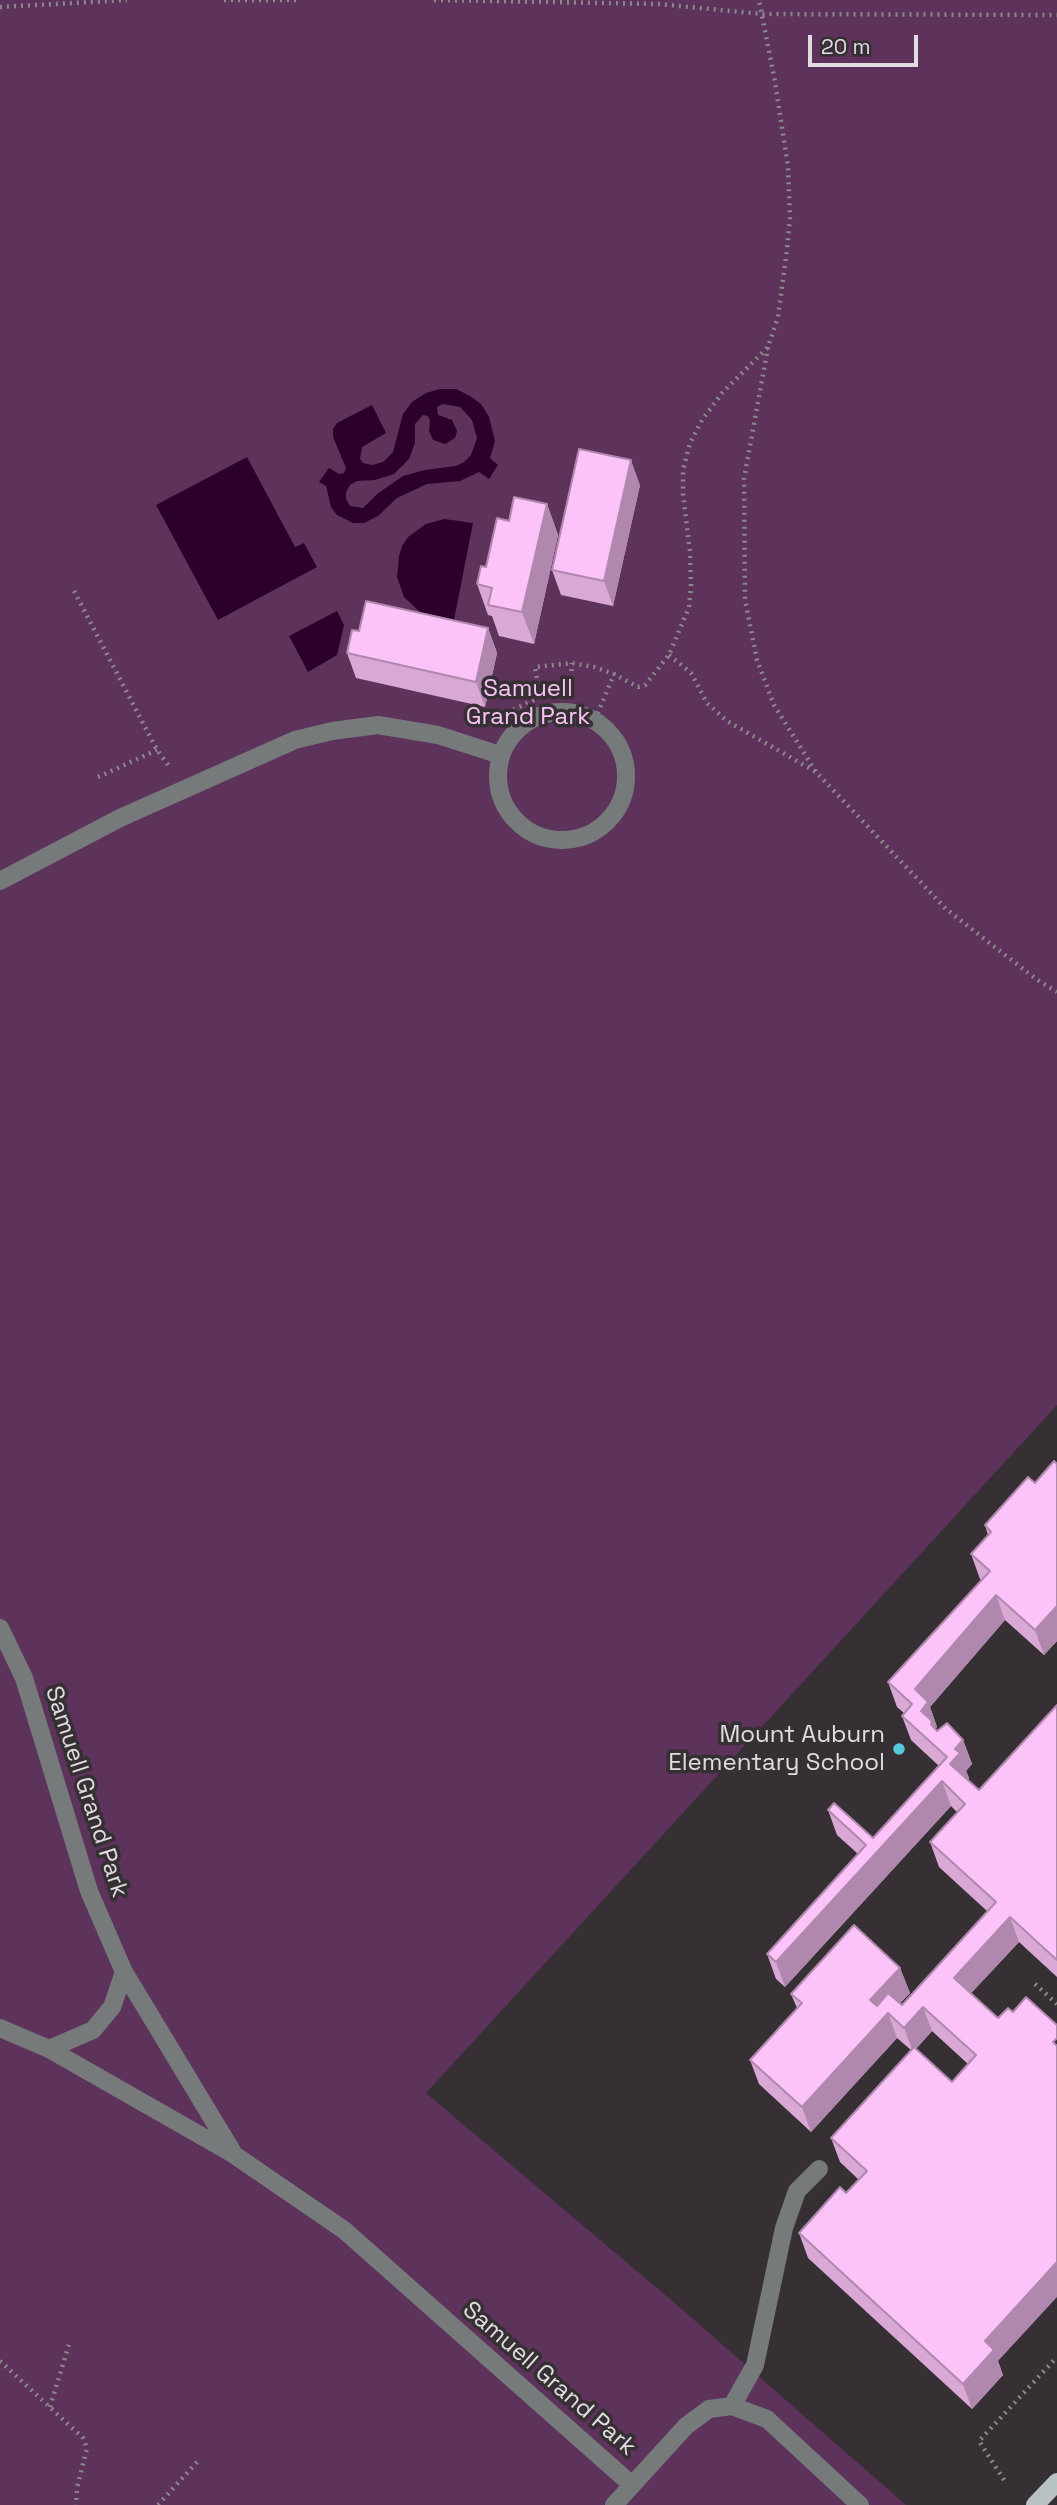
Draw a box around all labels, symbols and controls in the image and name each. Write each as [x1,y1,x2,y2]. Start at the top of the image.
scale bar [812,21,922,65]
text: 20 m [821,33,871,60]
park label: Samuell Grand Park [466,675,590,731]
street label: Samuell Grand Park [38,1683,134,1901]
place label: Mount Auburn Elementary School [668,1721,885,1777]
marker: Mount Auburn Elementary School [891,1741,907,1757]
street label: Samuell Grand Park [456,2296,642,2462]

